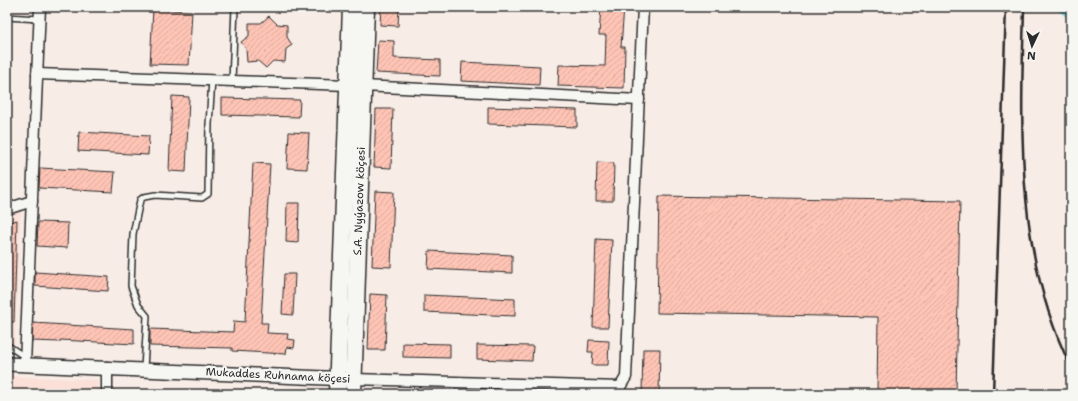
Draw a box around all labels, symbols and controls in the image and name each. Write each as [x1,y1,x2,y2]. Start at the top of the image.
north arrow [1012,26,1052,66]
text: N [1026,48,1036,63]
street label: S.A. Nyýazow köçesi [350,147,369,256]
street label: Mukaddes Ruhnama köçesi [205,364,351,387]

